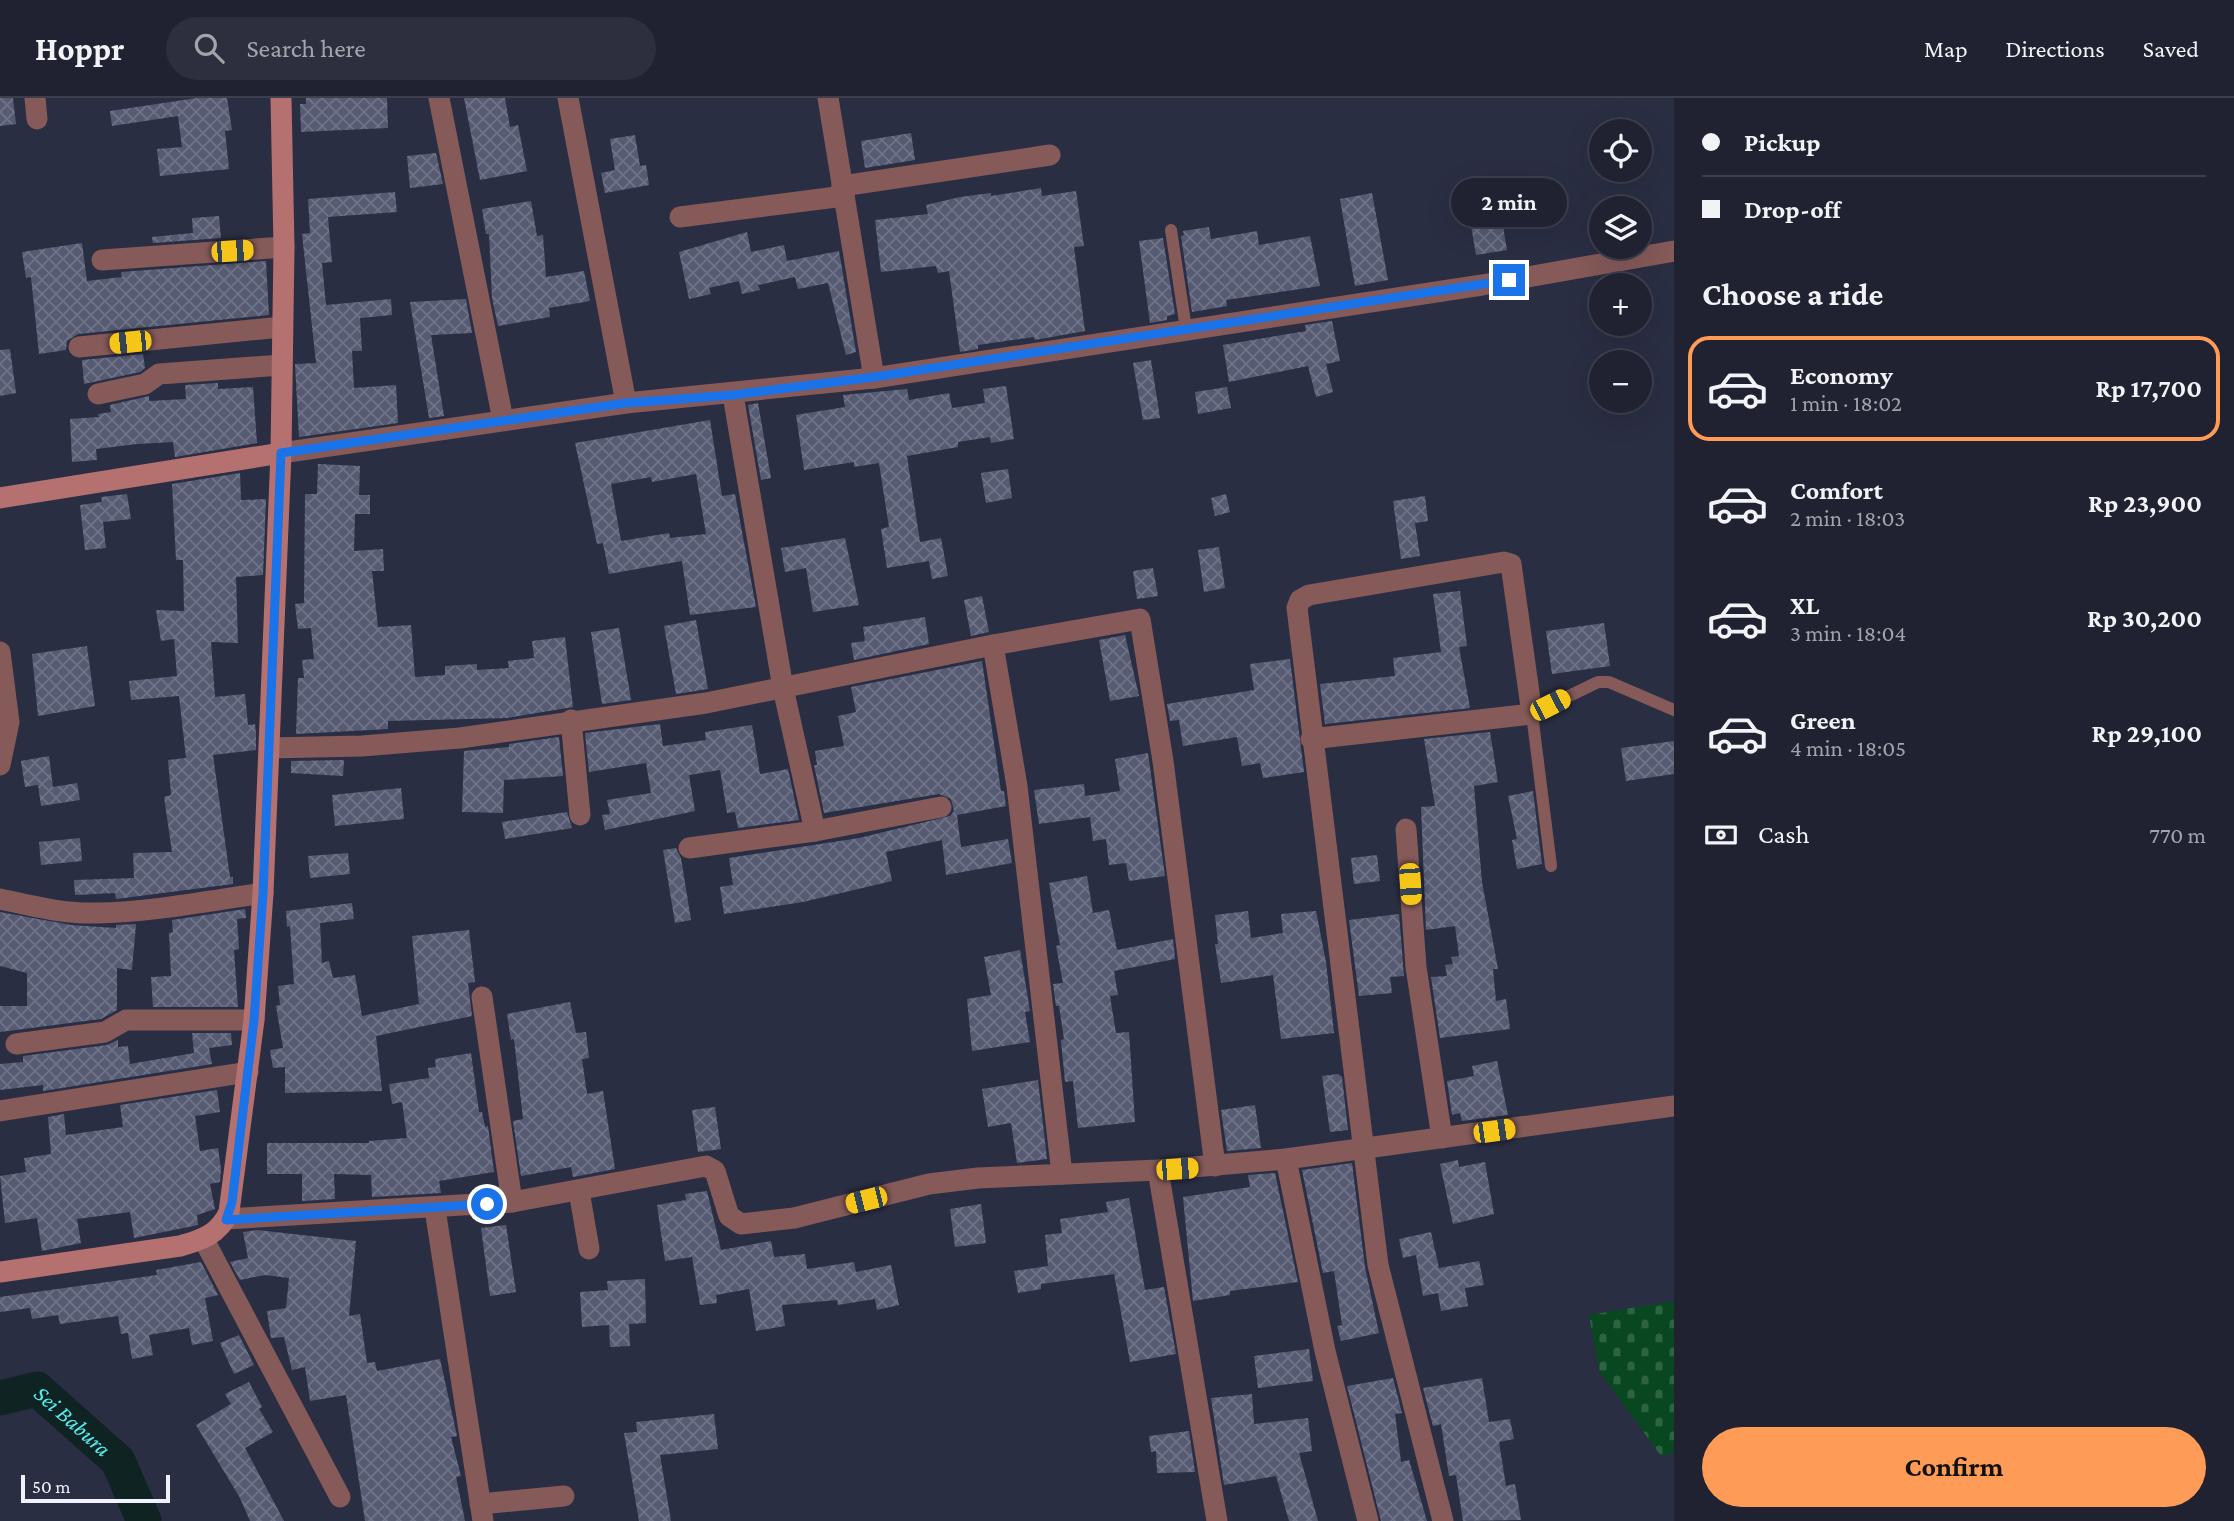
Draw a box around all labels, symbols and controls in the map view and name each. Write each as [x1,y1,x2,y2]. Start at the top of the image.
search box [166,17,656,80]
icon: search [190,29,228,67]
text: Hoppr [35,30,124,67]
text: Search here [246,34,366,63]
text: Map [1924,35,1968,62]
text: Directions [2006,35,2105,62]
text: Saved [2143,35,2199,62]
map controls [1589,119,1652,413]
button: locate [1589,119,1652,182]
text: Pickup [1744,128,1821,157]
callout: 2 min [1451,178,1567,228]
text: 2 min [1481,189,1537,215]
text: Drop-off [1744,195,1841,224]
button: layers [1589,196,1652,259]
car [211,239,254,263]
route end [1493,264,1525,296]
button: + [1589,273,1652,336]
text: Choose a ride [1702,276,1883,312]
car [109,329,152,355]
button: − [1589,350,1652,413]
icon: car [1706,357,1769,420]
text: Economy [1790,361,1893,390]
text: Rp 17,700 [2095,374,2202,403]
text: 1 min · 18:02 [1790,390,1902,416]
icon: car [1706,472,1769,535]
text: Comfort [1790,476,1883,505]
text: Rp 23,900 [2088,489,2202,518]
text: 2 min · 18:03 [1790,505,1905,531]
icon: car [1706,587,1769,650]
text: XL [1790,591,1819,620]
text: Rp 30,200 [2087,604,2202,633]
text: 3 min · 18:04 [1790,620,1906,646]
car [1527,686,1574,724]
icon: car [1706,702,1769,765]
text: Green [1790,706,1856,735]
text: Rp 29,100 [2092,719,2202,748]
text: 4 min · 18:05 [1790,735,1906,761]
icon: cash [1702,816,1740,854]
text: Cash [1758,820,1809,849]
text: 770 m [2149,822,2206,848]
car [1399,862,1422,906]
car [1472,1118,1517,1144]
car [1156,1157,1199,1181]
car [844,1185,889,1215]
route start [471,1188,503,1220]
water label: Sei Babura [29,1380,117,1462]
button: Confirm [1702,1427,2206,1507]
scale bar [21,1472,170,1504]
text: 50 m [32,1476,71,1497]

